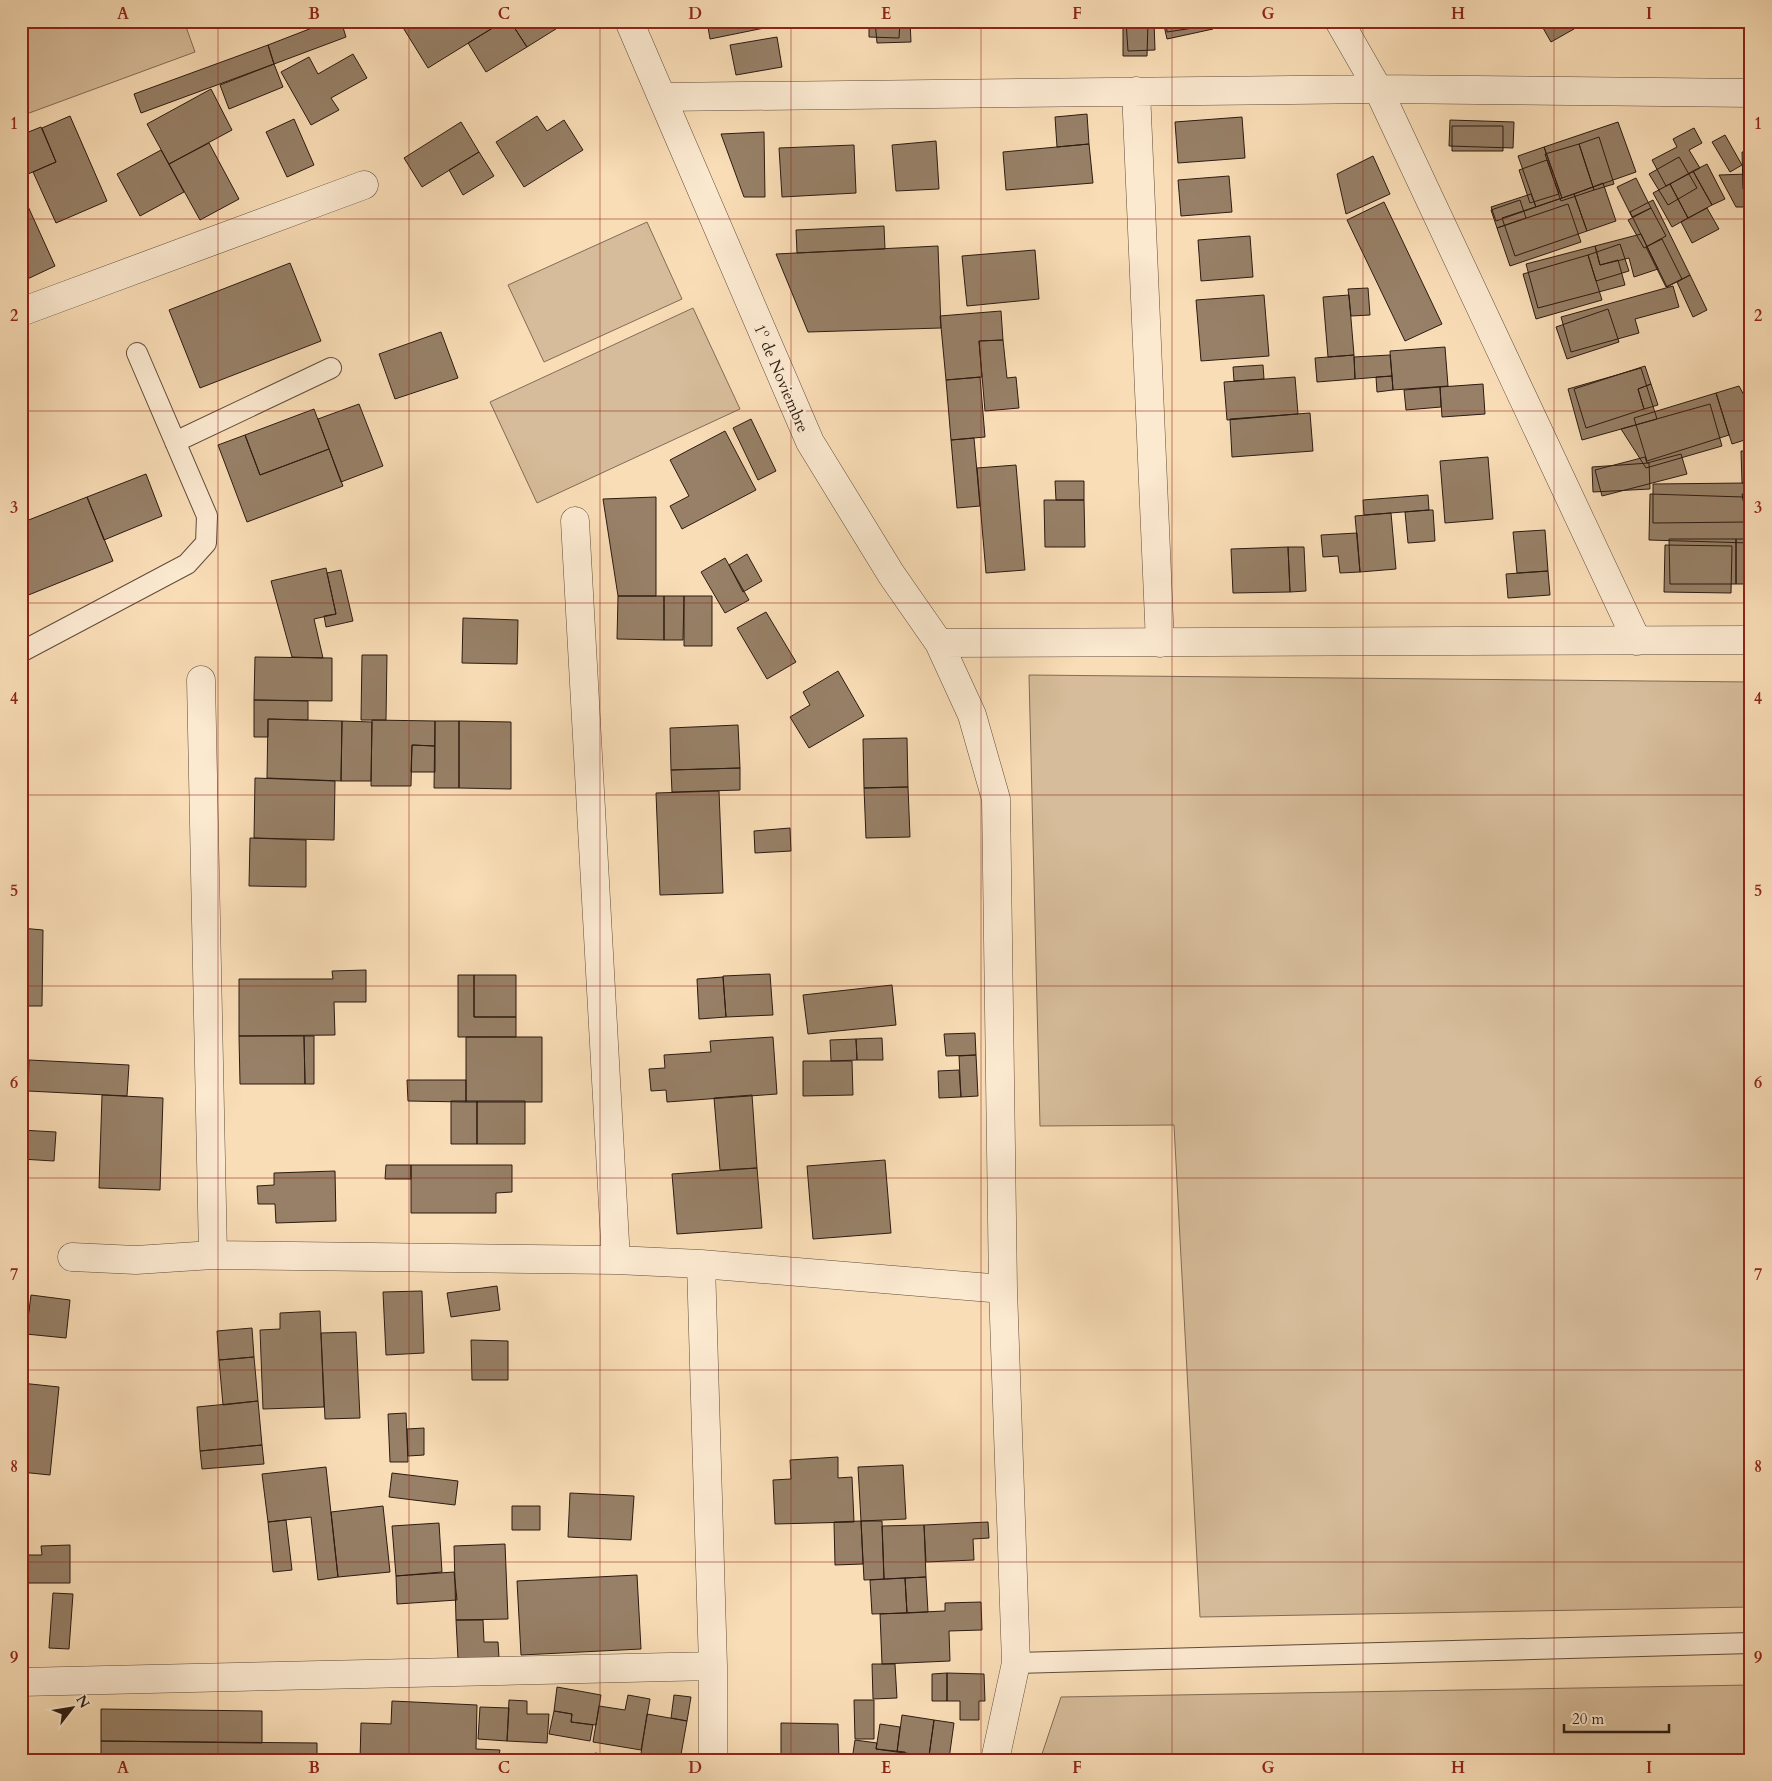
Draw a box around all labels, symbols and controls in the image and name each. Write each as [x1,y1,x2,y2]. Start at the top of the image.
text: A [117,3,129,25]
text: B [308,3,320,25]
text: C [498,3,510,25]
text: D [688,3,702,25]
text: E [881,3,891,25]
text: F [1072,3,1082,25]
text: G [1261,3,1275,25]
text: H [1451,3,1465,25]
text: I [1646,3,1652,25]
text: 1 [10,113,18,135]
text: 1 [1754,113,1762,135]
text: 2 [10,305,18,327]
text: 2 [1754,305,1762,327]
street label: 1º de Noviembre [748,321,814,436]
text: 3 [10,497,18,519]
text: 3 [1754,497,1762,519]
text: 4 [10,688,18,710]
text: 4 [1754,688,1762,710]
text: 5 [10,880,18,902]
text: 5 [1754,880,1762,902]
text: 6 [10,1072,18,1094]
text: 6 [1754,1072,1762,1094]
text: 7 [10,1264,18,1286]
text: 7 [1754,1264,1762,1286]
text: 8 [10,1456,18,1478]
text: 8 [1754,1456,1762,1478]
text: 9 [10,1647,18,1669]
text: 9 [1754,1647,1762,1669]
north arrow [48,1684,98,1734]
text: N [71,1691,94,1712]
scale bar [1564,1701,1670,1733]
text: 20 m [1572,1709,1604,1729]
text: A [117,1757,129,1779]
text: B [308,1757,320,1779]
text: C [498,1757,510,1779]
text: D [688,1757,702,1779]
text: E [881,1757,891,1779]
text: F [1072,1757,1082,1779]
text: G [1261,1757,1275,1779]
text: H [1451,1757,1465,1779]
text: I [1646,1757,1652,1779]

